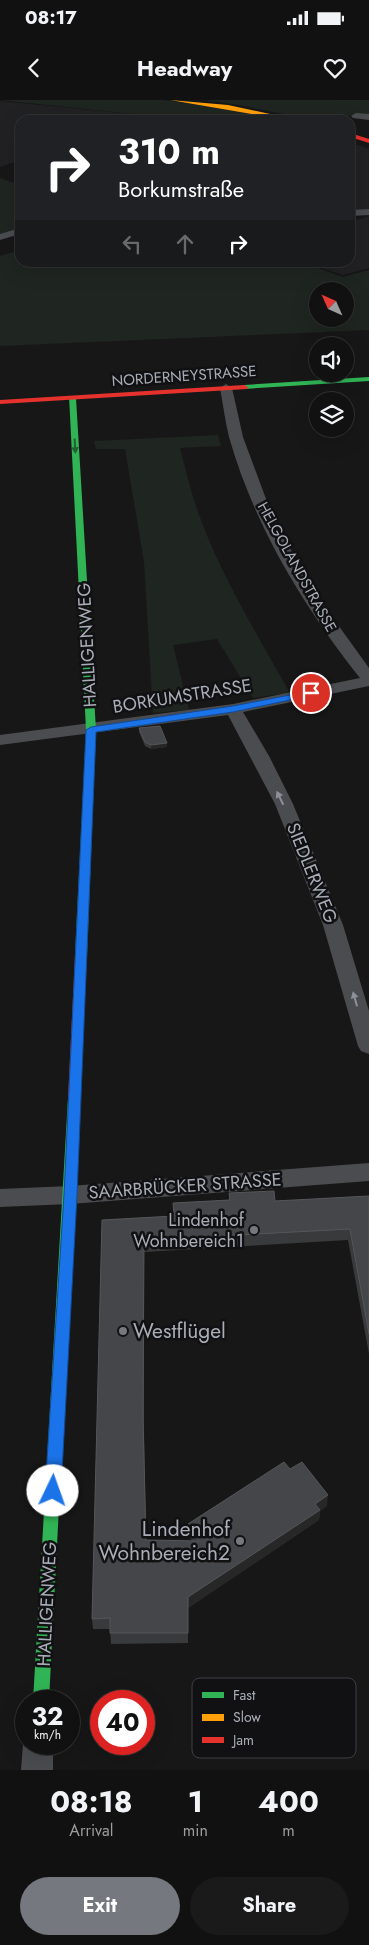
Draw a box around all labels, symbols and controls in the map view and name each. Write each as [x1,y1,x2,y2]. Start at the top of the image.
text: 08:17 [25,4,77,31]
text: Headway [137,52,232,84]
icon: back [20,54,48,82]
icon: heart [321,54,349,82]
text: 310 m [118,127,220,177]
icon: right [35,135,100,200]
text: Borkumstraße [118,173,244,205]
icon: left [118,230,146,258]
icon: ahead [171,230,199,258]
icon: right [224,230,252,258]
north arrow [309,282,354,328]
map controls [309,282,354,437]
button: sound [309,337,354,382]
street label: NORDERNEYSTRASSE [111,360,257,392]
button: layers [309,392,354,437]
one-way arrow [72,439,80,455]
street label: HELGOLANDSTRASSE [252,498,342,636]
street label: HALLIGENWEG [71,582,103,708]
street label: BORKUMSTRASSE [111,672,253,720]
pin [290,672,332,714]
icon: arrive [297,679,325,707]
one-way arrow [276,791,284,805]
street label: SIEDLERWEG [280,819,344,927]
one-way arrow [351,991,359,1006]
street label: SAARBRÜCKER STRASSE [88,1166,282,1206]
place label: Lindenhof Wohnbereich1 [133,1207,245,1254]
marker: Lindenhof Wohnbereich1 [248,1224,260,1236]
place label: Westflügel [133,1316,226,1346]
marker: Westflügel [117,1325,129,1337]
position arrow [26,1464,78,1516]
place label: Lindenhof Wohnbereich2 [98,1514,231,1568]
marker: Lindenhof Wohnbereich2 [234,1535,246,1547]
street label: HALLIGENWEG [31,1541,63,1667]
legend [192,1678,356,1758]
text: Fast [233,1685,256,1705]
speed limit sign: 40 [90,1690,155,1755]
text: 32 [32,1698,63,1734]
text: Slow [233,1707,261,1727]
text: km/h [34,1726,61,1744]
text: Jam [231,1730,254,1750]
text: 08:18 [50,1780,133,1823]
text: 1 [188,1780,203,1823]
text: 400 [258,1780,319,1823]
text: Arrival [69,1819,113,1842]
text: min [183,1819,208,1842]
text: m [282,1819,295,1842]
button: Exit [20,1877,180,1935]
button: Share [190,1877,349,1935]

